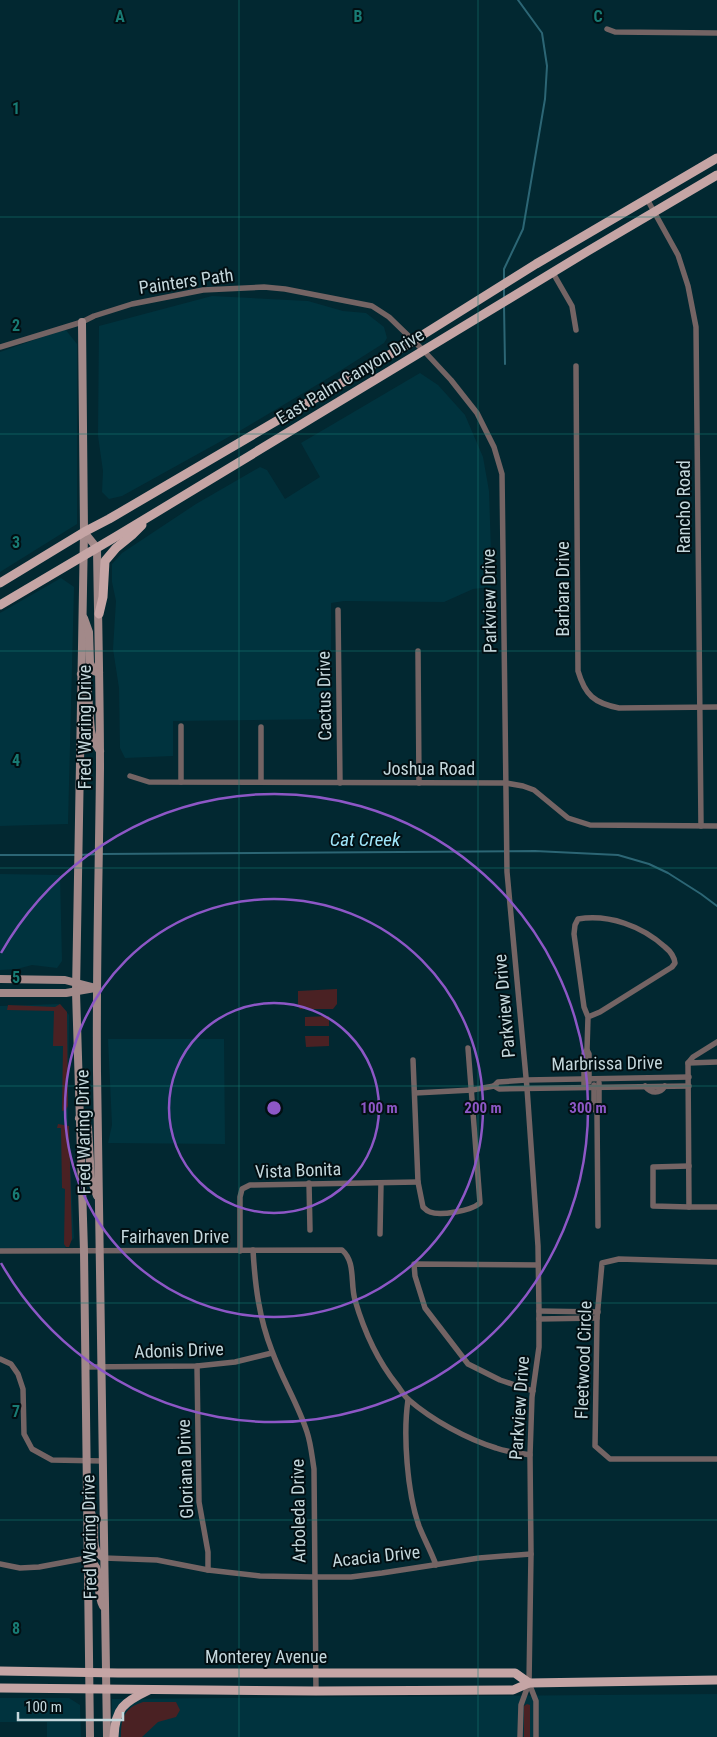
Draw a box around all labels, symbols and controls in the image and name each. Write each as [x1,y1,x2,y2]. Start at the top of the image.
text: A [115,7,125,26]
text: B [354,7,363,26]
text: C [593,7,603,26]
text: 1 [12,99,20,118]
street label: Painters Path [137,264,235,298]
text: 2 [12,316,20,335]
street label: East Palm Canyon Drive [272,324,428,428]
street label: Rancho Road [673,460,694,554]
text: 3 [12,533,20,552]
street label: Barbara Drive [552,541,573,637]
street label: Parkview Drive [478,549,500,653]
street label: Cactus Drive [313,651,335,741]
street label: Fred Waring Drive [74,665,95,789]
text: 4 [12,751,20,770]
street label: Joshua Road [383,758,475,779]
water label: Cat Creek [330,828,401,851]
street label: Parkview Drive [489,953,519,1059]
text: 5 [12,968,20,987]
street label: Marbrissa Drive [551,1052,663,1074]
street label: Fred Waring Drive [71,1070,95,1194]
centre of rings [265,1099,283,1117]
text: 100 m [360,1099,398,1117]
text: 200 m [464,1099,502,1117]
text: 300 m [569,1099,607,1117]
street label: Vista Bonita [255,1158,341,1182]
text: 6 [12,1185,20,1204]
street label: Fairhaven Drive [121,1226,229,1247]
street label: Fleetwood Circle [570,1300,596,1420]
street label: Adonis Drive [134,1338,224,1362]
street label: Parkview Drive [505,1355,533,1461]
text: 7 [12,1402,20,1421]
street label: Gloriana Drive [173,1419,197,1519]
street label: Arboleda Drive [287,1459,309,1563]
street label: Fred Waring Drive [77,1475,101,1599]
street label: Acacia Drive [331,1541,421,1571]
text: 8 [12,1619,20,1638]
street label: Monterey Avenue [205,1646,327,1667]
scale bar [18,1690,122,1722]
text: 100 m [25,1698,62,1716]

